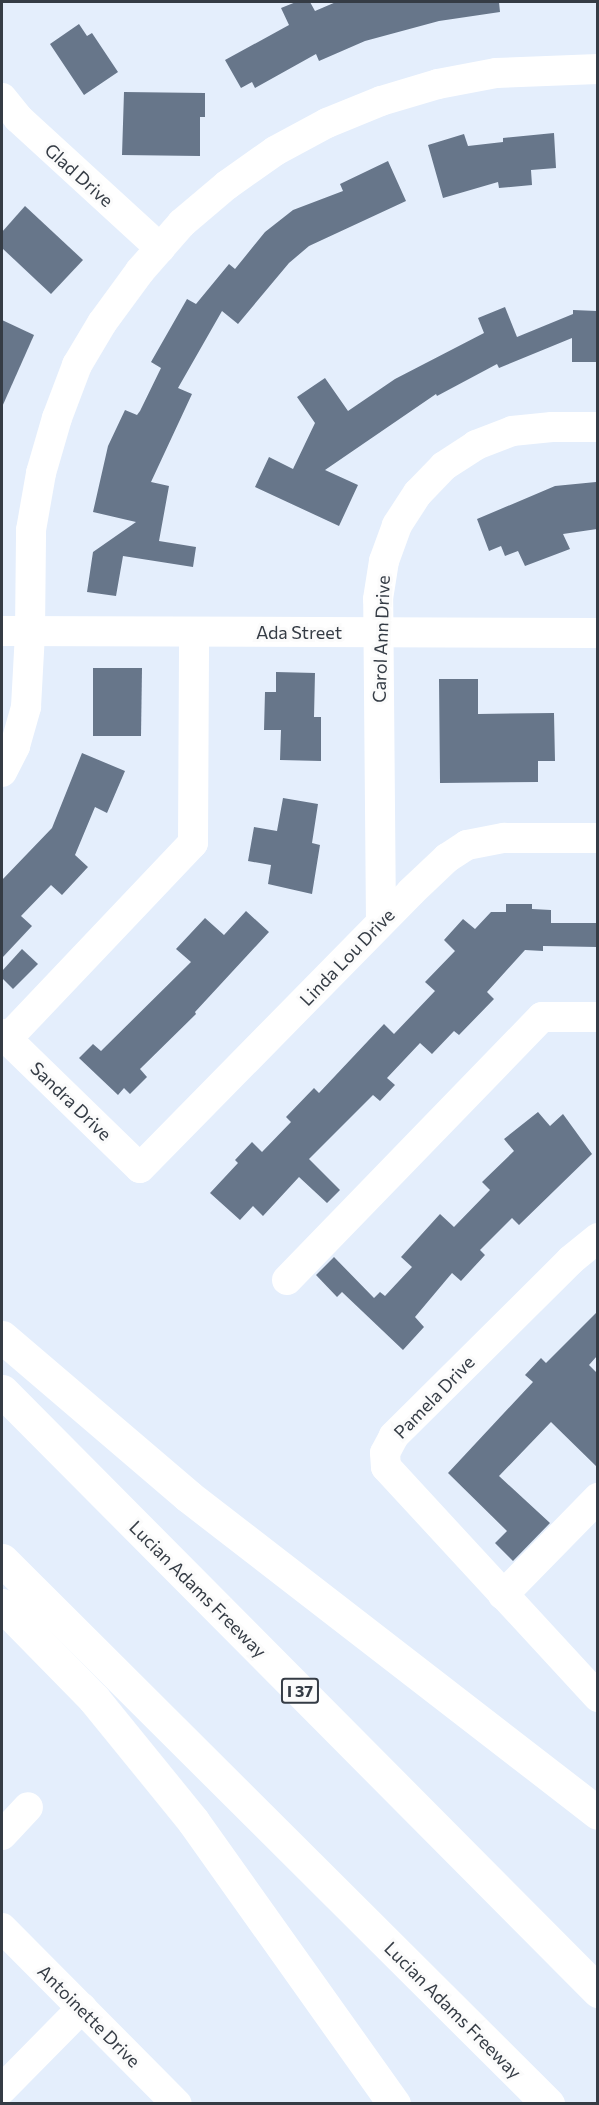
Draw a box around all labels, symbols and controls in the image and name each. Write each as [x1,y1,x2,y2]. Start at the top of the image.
street label: Glad Drive [40,139,118,211]
street label: Carol Ann Drive [368,575,394,703]
street label: Ada Street [256,621,342,643]
street label: Linda Lou Drive [295,904,399,1010]
street label: Sandra Drive [26,1057,116,1145]
street label: Pamela Drive [389,1351,479,1443]
street label: Lucian Adams Freeway [125,1516,271,1662]
road number: I 37 [280,1678,320,1704]
street label: Lucian Adams Freeway [380,1937,526,2083]
street label: Antoinette Drive [33,1960,145,2072]

